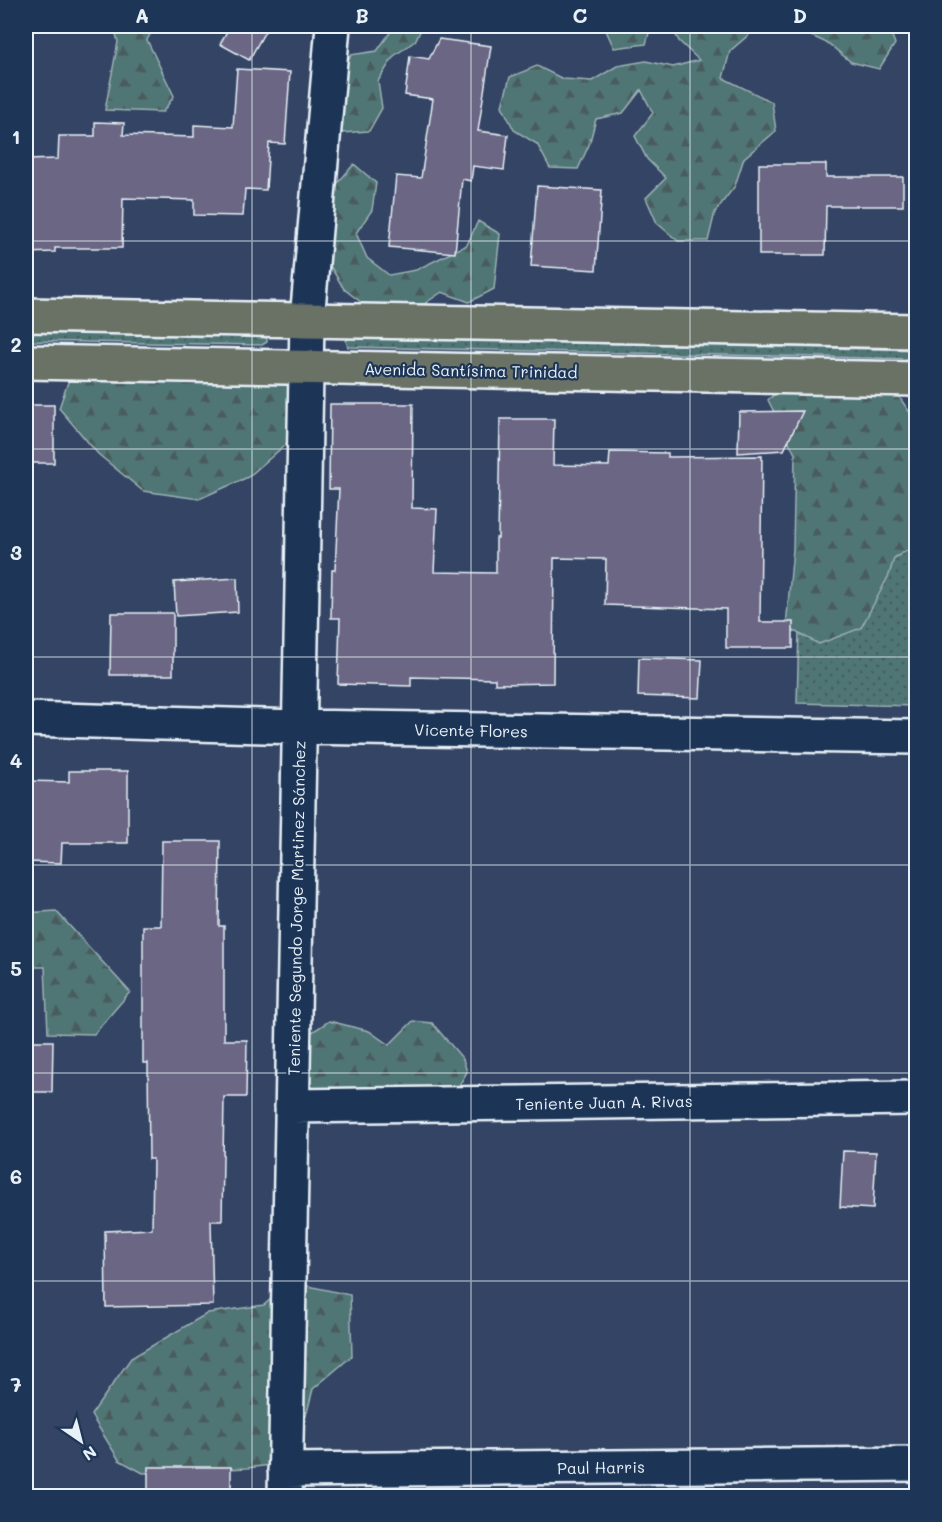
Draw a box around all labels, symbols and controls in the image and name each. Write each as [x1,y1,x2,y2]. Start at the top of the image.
text: A [135,2,149,28]
text: B [355,2,369,28]
text: C [573,2,588,28]
text: D [793,2,807,28]
text: 1 [12,123,20,149]
text: 2 [10,331,22,357]
street label: Avenida Santísima Trinidad [364,358,578,382]
text: 3 [10,539,22,565]
street label: Vicente Flores [414,719,528,741]
street label: Teniente Segundo Jorge Martinez Sánchez [283,740,309,1076]
text: 4 [10,747,23,773]
text: 5 [10,955,22,981]
street label: Teniente Juan A. Rivas [515,1090,693,1114]
text: 6 [10,1163,22,1189]
text: 7 [10,1371,22,1397]
north arrow [51,1411,111,1471]
text: N [79,1442,101,1466]
street label: Paul Harris [557,1456,645,1478]

